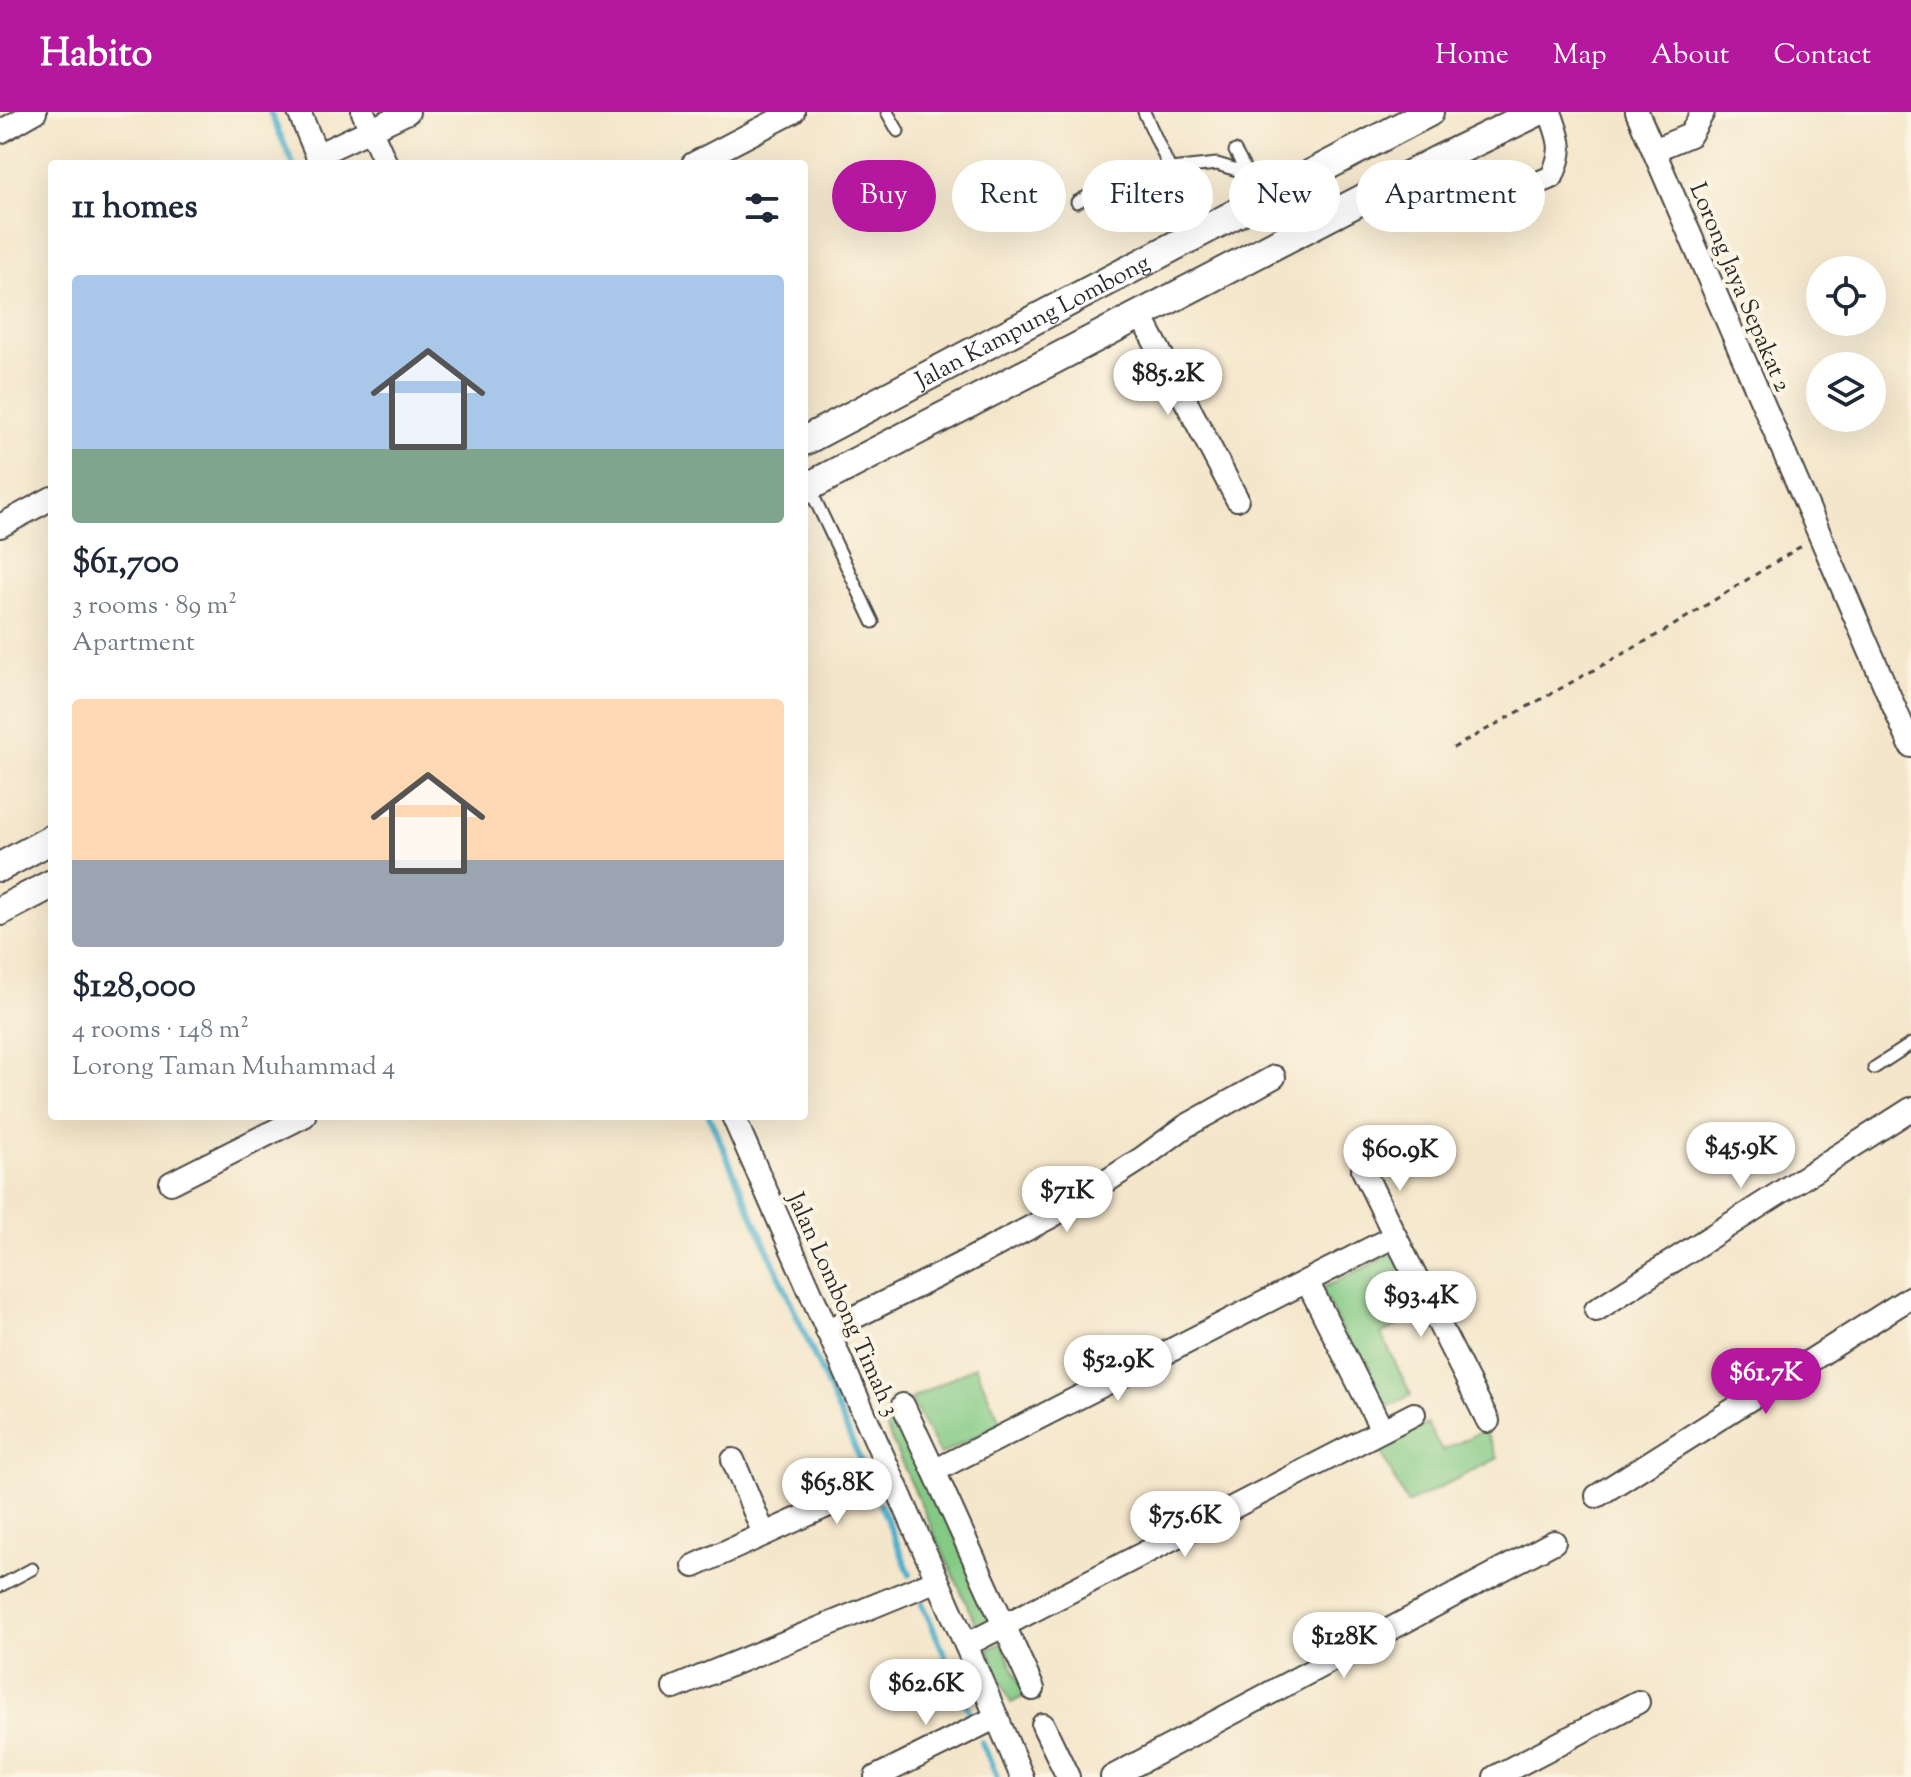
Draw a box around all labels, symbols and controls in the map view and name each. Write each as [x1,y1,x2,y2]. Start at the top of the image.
text: Habito [40,29,152,83]
text: Home [1435,36,1509,76]
text: Map [1553,36,1607,76]
text: About [1651,36,1729,76]
text: Contact [1773,36,1871,76]
chip: Buy [832,160,936,232]
chip: Rent [952,160,1066,232]
chip: Filters [1082,160,1213,232]
chip: New [1229,160,1340,232]
chip: Apartment [1356,160,1545,232]
street label: Lorong Jaya Sepakat 2 [1680,178,1799,398]
text: 11 homes [72,184,198,233]
icon: filters [740,186,784,230]
street label: Jalan Kampung Lombong [908,247,1157,399]
map controls [1806,256,1886,432]
button: locate [1806,256,1886,336]
icon: home [356,327,500,471]
pin: $85.2K [1103,349,1233,417]
button: layers [1806,352,1886,432]
text: $85.2K [1131,356,1205,393]
text: $61,700 [72,539,179,588]
text: 3 rooms · 89 m² [72,588,237,625]
text: Apartment [72,625,195,662]
icon: home [356,751,500,895]
text: $128,000 [72,963,196,1012]
text: 4 rooms · 148 m² [72,1012,249,1049]
text: Lorong Taman Muhammad 4 [72,1049,395,1086]
pin: $45.9K [1676,1122,1806,1190]
pin: $60.9K [1335,1125,1465,1193]
text: $45.9K [1704,1129,1778,1166]
text: $60.9K [1361,1132,1439,1169]
pin: $71K [1020,1166,1114,1234]
text: $71K [1040,1173,1094,1210]
street label: Jalan Lombong Timah 3 [777,1186,907,1422]
pin: $93.4K [1356,1271,1486,1339]
text: $93.4K [1383,1278,1459,1315]
pin: $52.9K [1053,1335,1183,1403]
text: $52.9K [1082,1342,1154,1379]
pin: $61.7K [1701,1348,1831,1416]
text: $61.7K [1729,1355,1803,1392]
pin: $65.8K [772,1458,902,1526]
text: $65.8K [800,1465,874,1502]
pin: $75.6K [1120,1491,1250,1559]
text: $75.6K [1148,1498,1222,1535]
pin: $128K [1288,1612,1400,1680]
text: $128K [1311,1619,1377,1656]
pin: $62.6K [861,1659,991,1727]
text: $62.6K [888,1666,964,1703]

